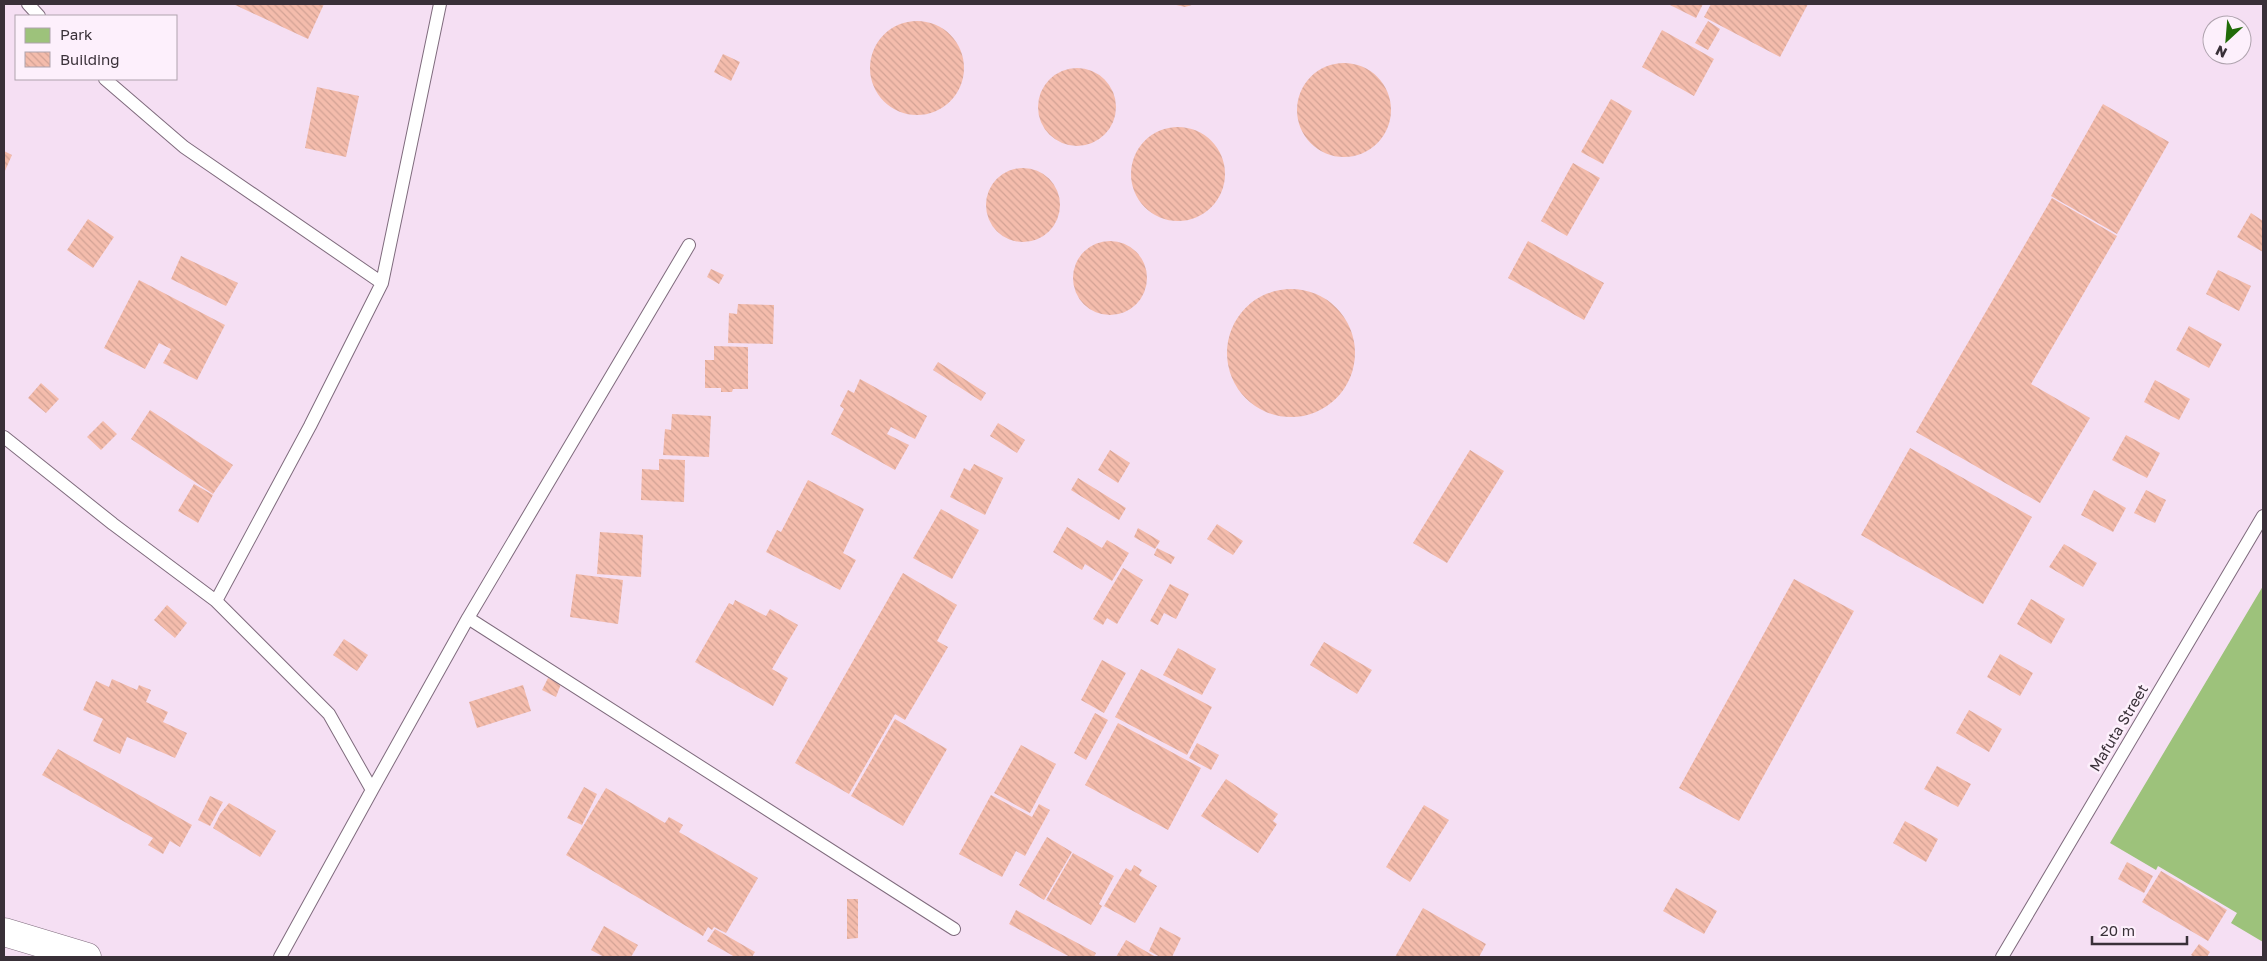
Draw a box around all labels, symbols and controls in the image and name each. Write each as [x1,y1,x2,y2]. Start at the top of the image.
legend [15,15,178,80]
north arrow [2202,15,2252,65]
text: Park [60,25,93,43]
text: N [2213,42,2230,62]
text: Building [60,50,120,68]
street label: Mafuta Street [2085,681,2151,774]
scale bar [2092,914,2187,946]
text: 20 m [2100,921,2135,939]

